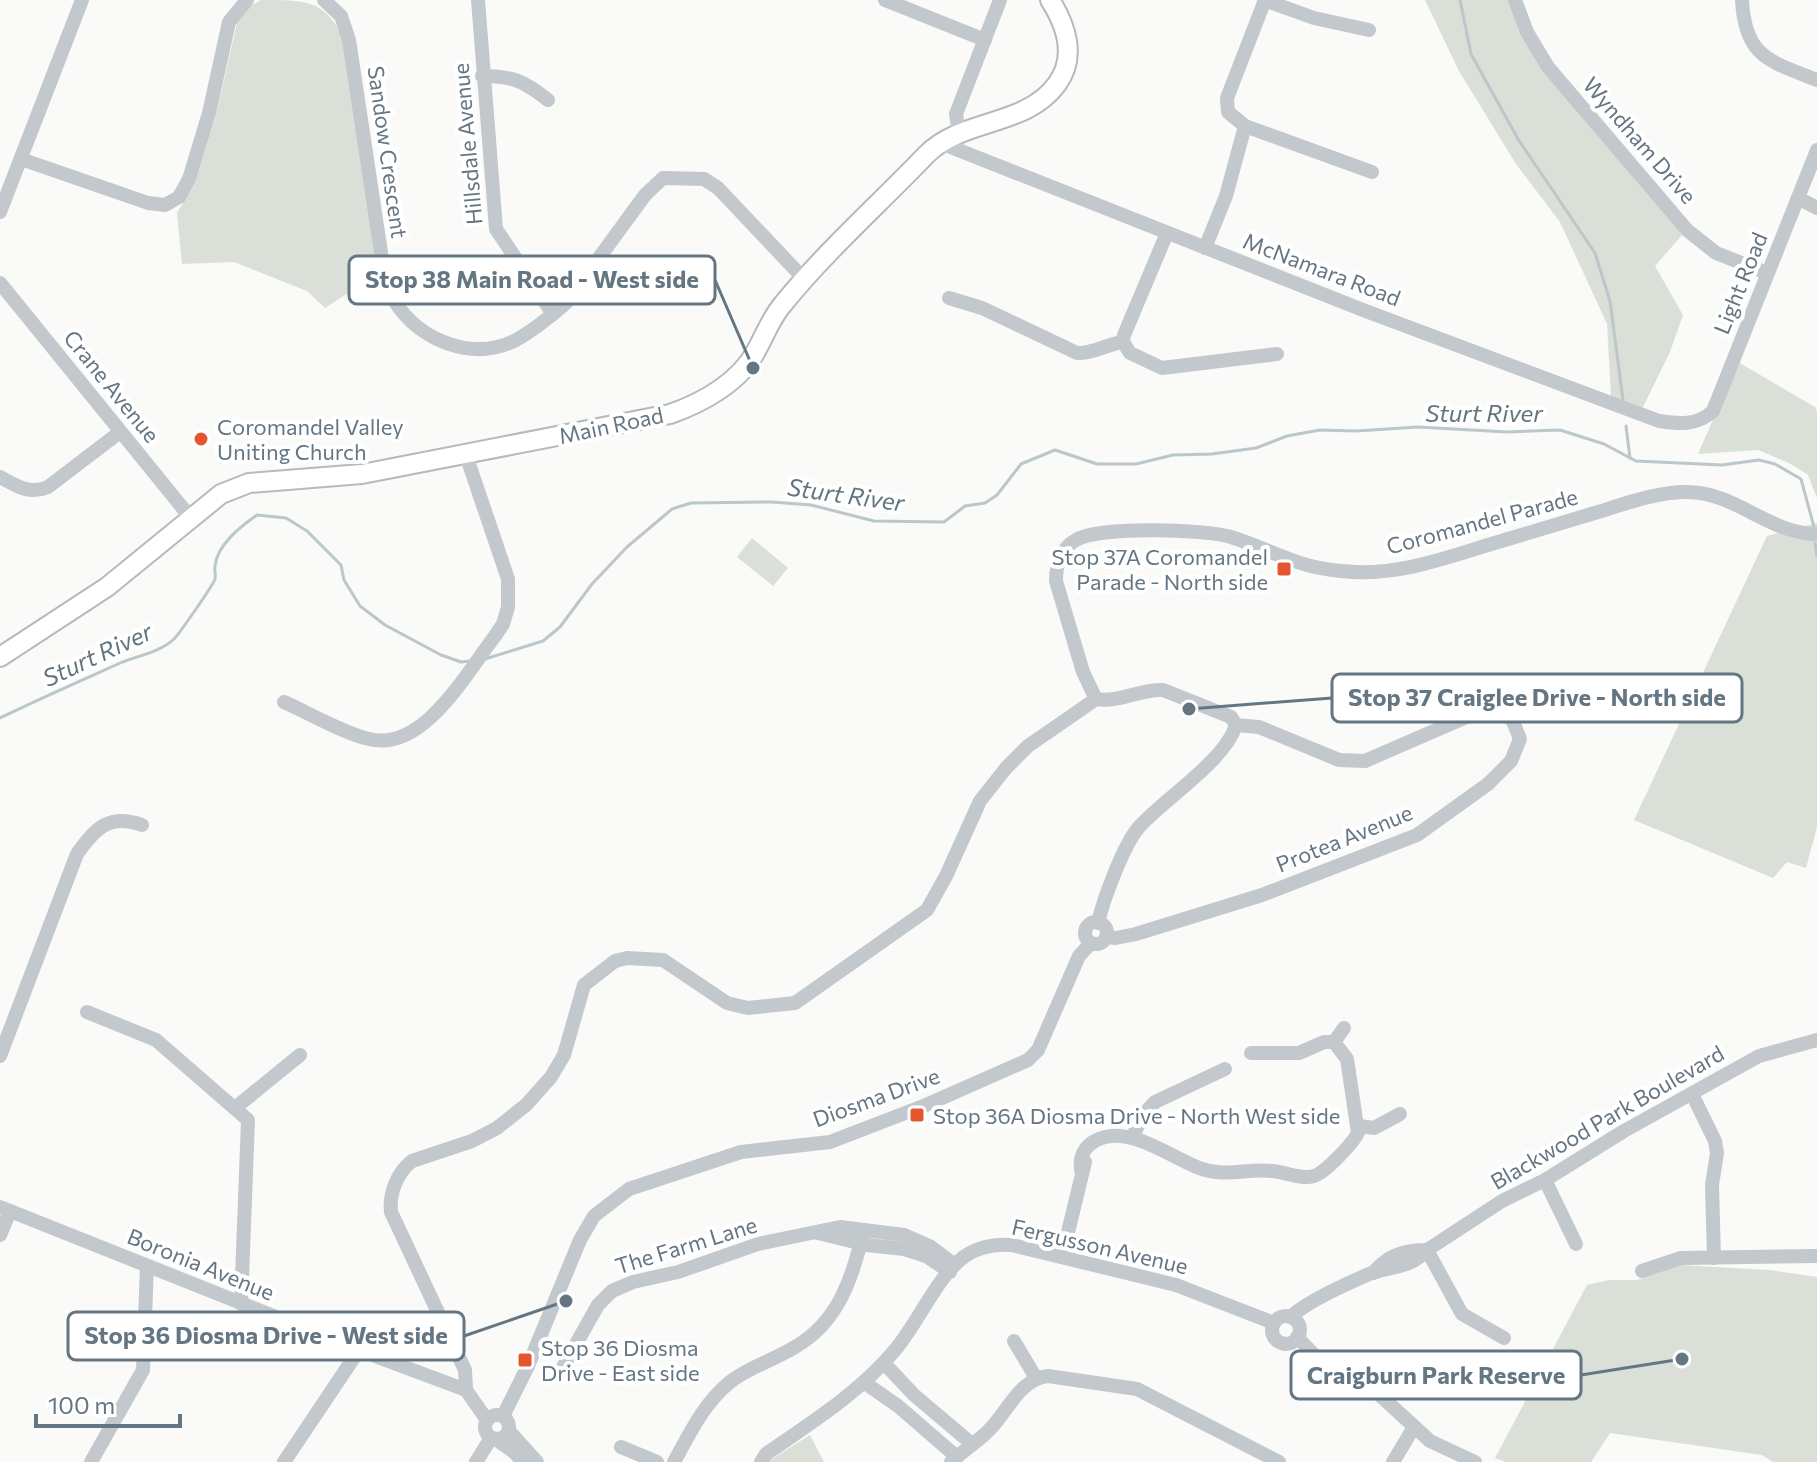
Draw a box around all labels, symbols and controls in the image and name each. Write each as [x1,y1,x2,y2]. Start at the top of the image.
street label: Hillsdale Avenue [446,62,488,226]
street label: Sandow Crescent [363,64,413,240]
street label: Wyndham Drive [1578,71,1702,209]
street label: McNamara Road [1240,227,1404,311]
street label: Light Road [1707,228,1773,338]
callout: Stop 38 Main Road - West side [349,256,715,304]
text: Stop 38 Main Road - West side [365,264,699,293]
street label: Crane Avenue [58,324,166,448]
water label: Sturt River [1425,398,1544,427]
street label: Main Road [556,401,666,449]
place label: Coromandel Valley Uniting Church [217,413,404,465]
marker: Coromandel Valley Uniting Church [192,430,210,448]
water label: Sturt River [786,471,908,517]
street label: Coromandel Parade [1383,482,1581,560]
place label: Stop 37A Coromandel Parade - North side [1052,543,1268,595]
marker: Stop 37A Coromandel Parade - North side [1275,560,1293,578]
water label: Sturt River [38,615,158,692]
callout: Stop 37 Craiglee Drive - North side [1332,674,1742,722]
text: Stop 37 Craiglee Drive - North side [1348,682,1726,711]
street label: Protea Avenue [1272,798,1416,878]
street label: Blackwood Park Boulevard [1486,1039,1728,1195]
street label: Diosma Drive [809,1062,943,1132]
place label: Stop 36A Diosma Drive - North West side [933,1102,1340,1129]
marker: Stop 36A Diosma Drive - North West side [908,1106,926,1124]
street label: The Farm Lane [612,1211,760,1279]
street label: Fergusson Avenue [1009,1213,1191,1279]
street label: Boronia Avenue [124,1222,278,1306]
callout: Stop 36 Diosma Drive - West side [68,1312,464,1360]
text: Stop 36 Diosma Drive - West side [84,1320,448,1349]
place label: Stop 36 Diosma Drive - East side [541,1334,700,1386]
marker: Stop 36 Diosma Drive - East side [516,1351,534,1369]
callout: Craigburn Park Reserve [1291,1351,1581,1399]
text: Craigburn Park Reserve [1307,1360,1565,1389]
scale bar [36,1378,180,1428]
text: 100 m [48,1390,115,1419]

